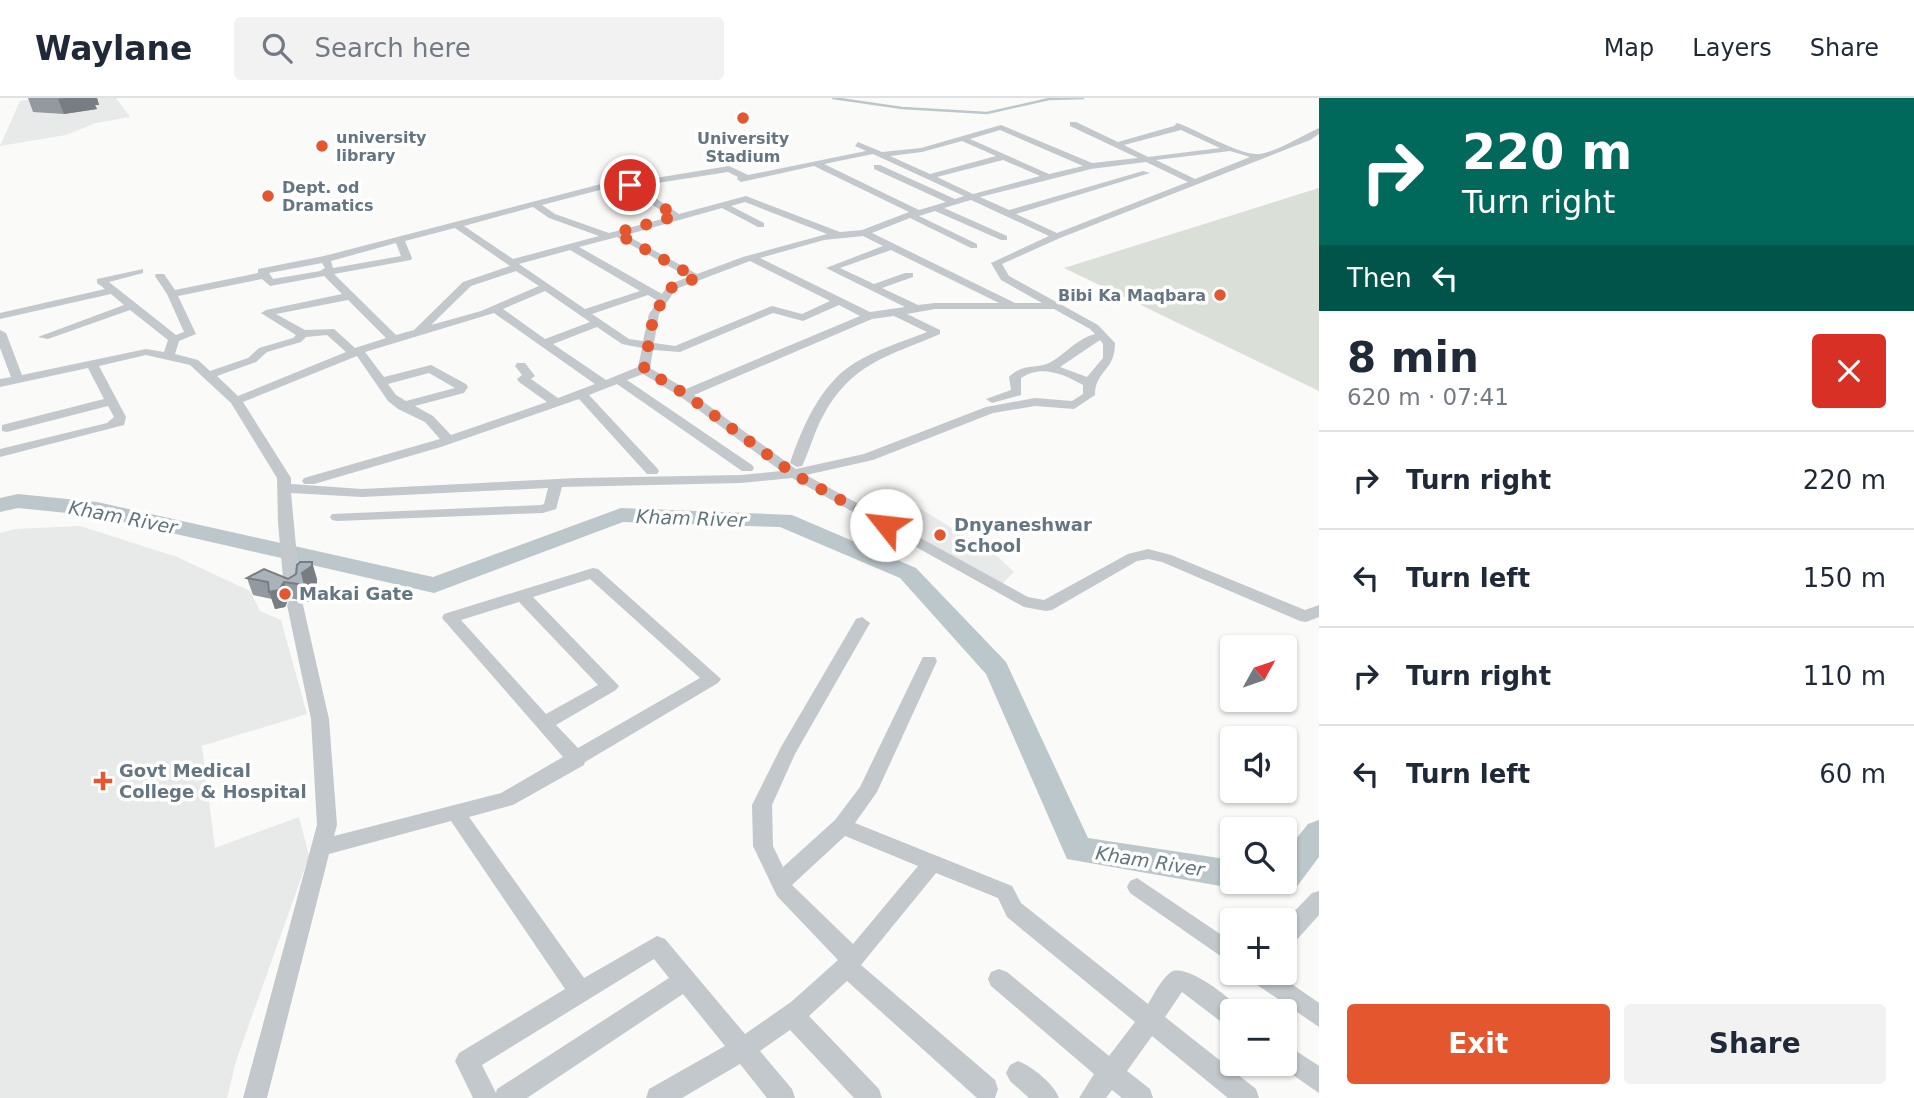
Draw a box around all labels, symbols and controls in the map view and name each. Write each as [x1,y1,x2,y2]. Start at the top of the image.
search box [234,17,724,80]
text: Waylane [35,29,192,68]
icon: search [258,29,296,67]
text: Search here [314,33,471,63]
text: Map [1604,34,1654,62]
text: Layers [1692,34,1772,62]
text: Share [1810,34,1879,62]
marker: University Stadium [735,110,751,126]
text: 220 m [1462,124,1632,181]
icon: right [1347,126,1438,217]
place label: university library [336,128,427,165]
place label: University Stadium [697,129,790,166]
marker: university library [314,138,330,154]
pin [600,155,660,215]
icon: arrive [611,166,649,204]
place label: Dept. od Dramatics [282,178,374,215]
text: Turn right [1462,183,1615,221]
marker: Dept. od Dramatics [260,188,276,204]
icon: left [1426,259,1464,297]
text: Then [1347,263,1412,293]
place label: Bibi Ka Maqbara [1058,286,1206,305]
marker: Bibi Ka Maqbara [1212,287,1228,303]
text: 8 min [1347,333,1479,382]
button: close [1812,334,1886,408]
text: 620 m · 07:41 [1347,384,1509,410]
icon: right [1347,461,1385,499]
text: Turn right [1406,465,1551,495]
text: 220 m [1803,465,1886,495]
position arrow [849,488,923,562]
water label: Kham River [67,496,180,539]
water label: Kham River [636,505,747,531]
place label: Dnyaneshwar School [954,514,1092,556]
marker: Dnyaneshwar School [932,527,948,543]
icon: left [1347,559,1385,597]
text: Turn left [1406,563,1530,593]
text: 150 m [1803,563,1886,593]
place label: Makai Gate [299,583,413,604]
marker: Makai Gate [277,586,293,602]
north arrow [1220,635,1297,712]
map controls [1220,635,1297,1076]
icon: right [1347,657,1385,695]
text: Turn right [1406,661,1551,691]
text: 110 m [1803,661,1886,691]
button: sound [1220,726,1297,803]
icon: left [1347,755,1385,793]
text: Turn left [1406,759,1530,789]
text: 60 m [1819,759,1886,789]
place label: Govt Medical College & Hospital [119,760,307,802]
marker: Govt Medical College & Hospital [93,771,113,791]
button: search [1220,817,1297,894]
water label: Kham River [1094,842,1207,881]
button: + [1220,908,1297,985]
button: − [1220,999,1297,1076]
button: Exit [1347,1004,1610,1084]
button: Share [1624,1004,1886,1084]

